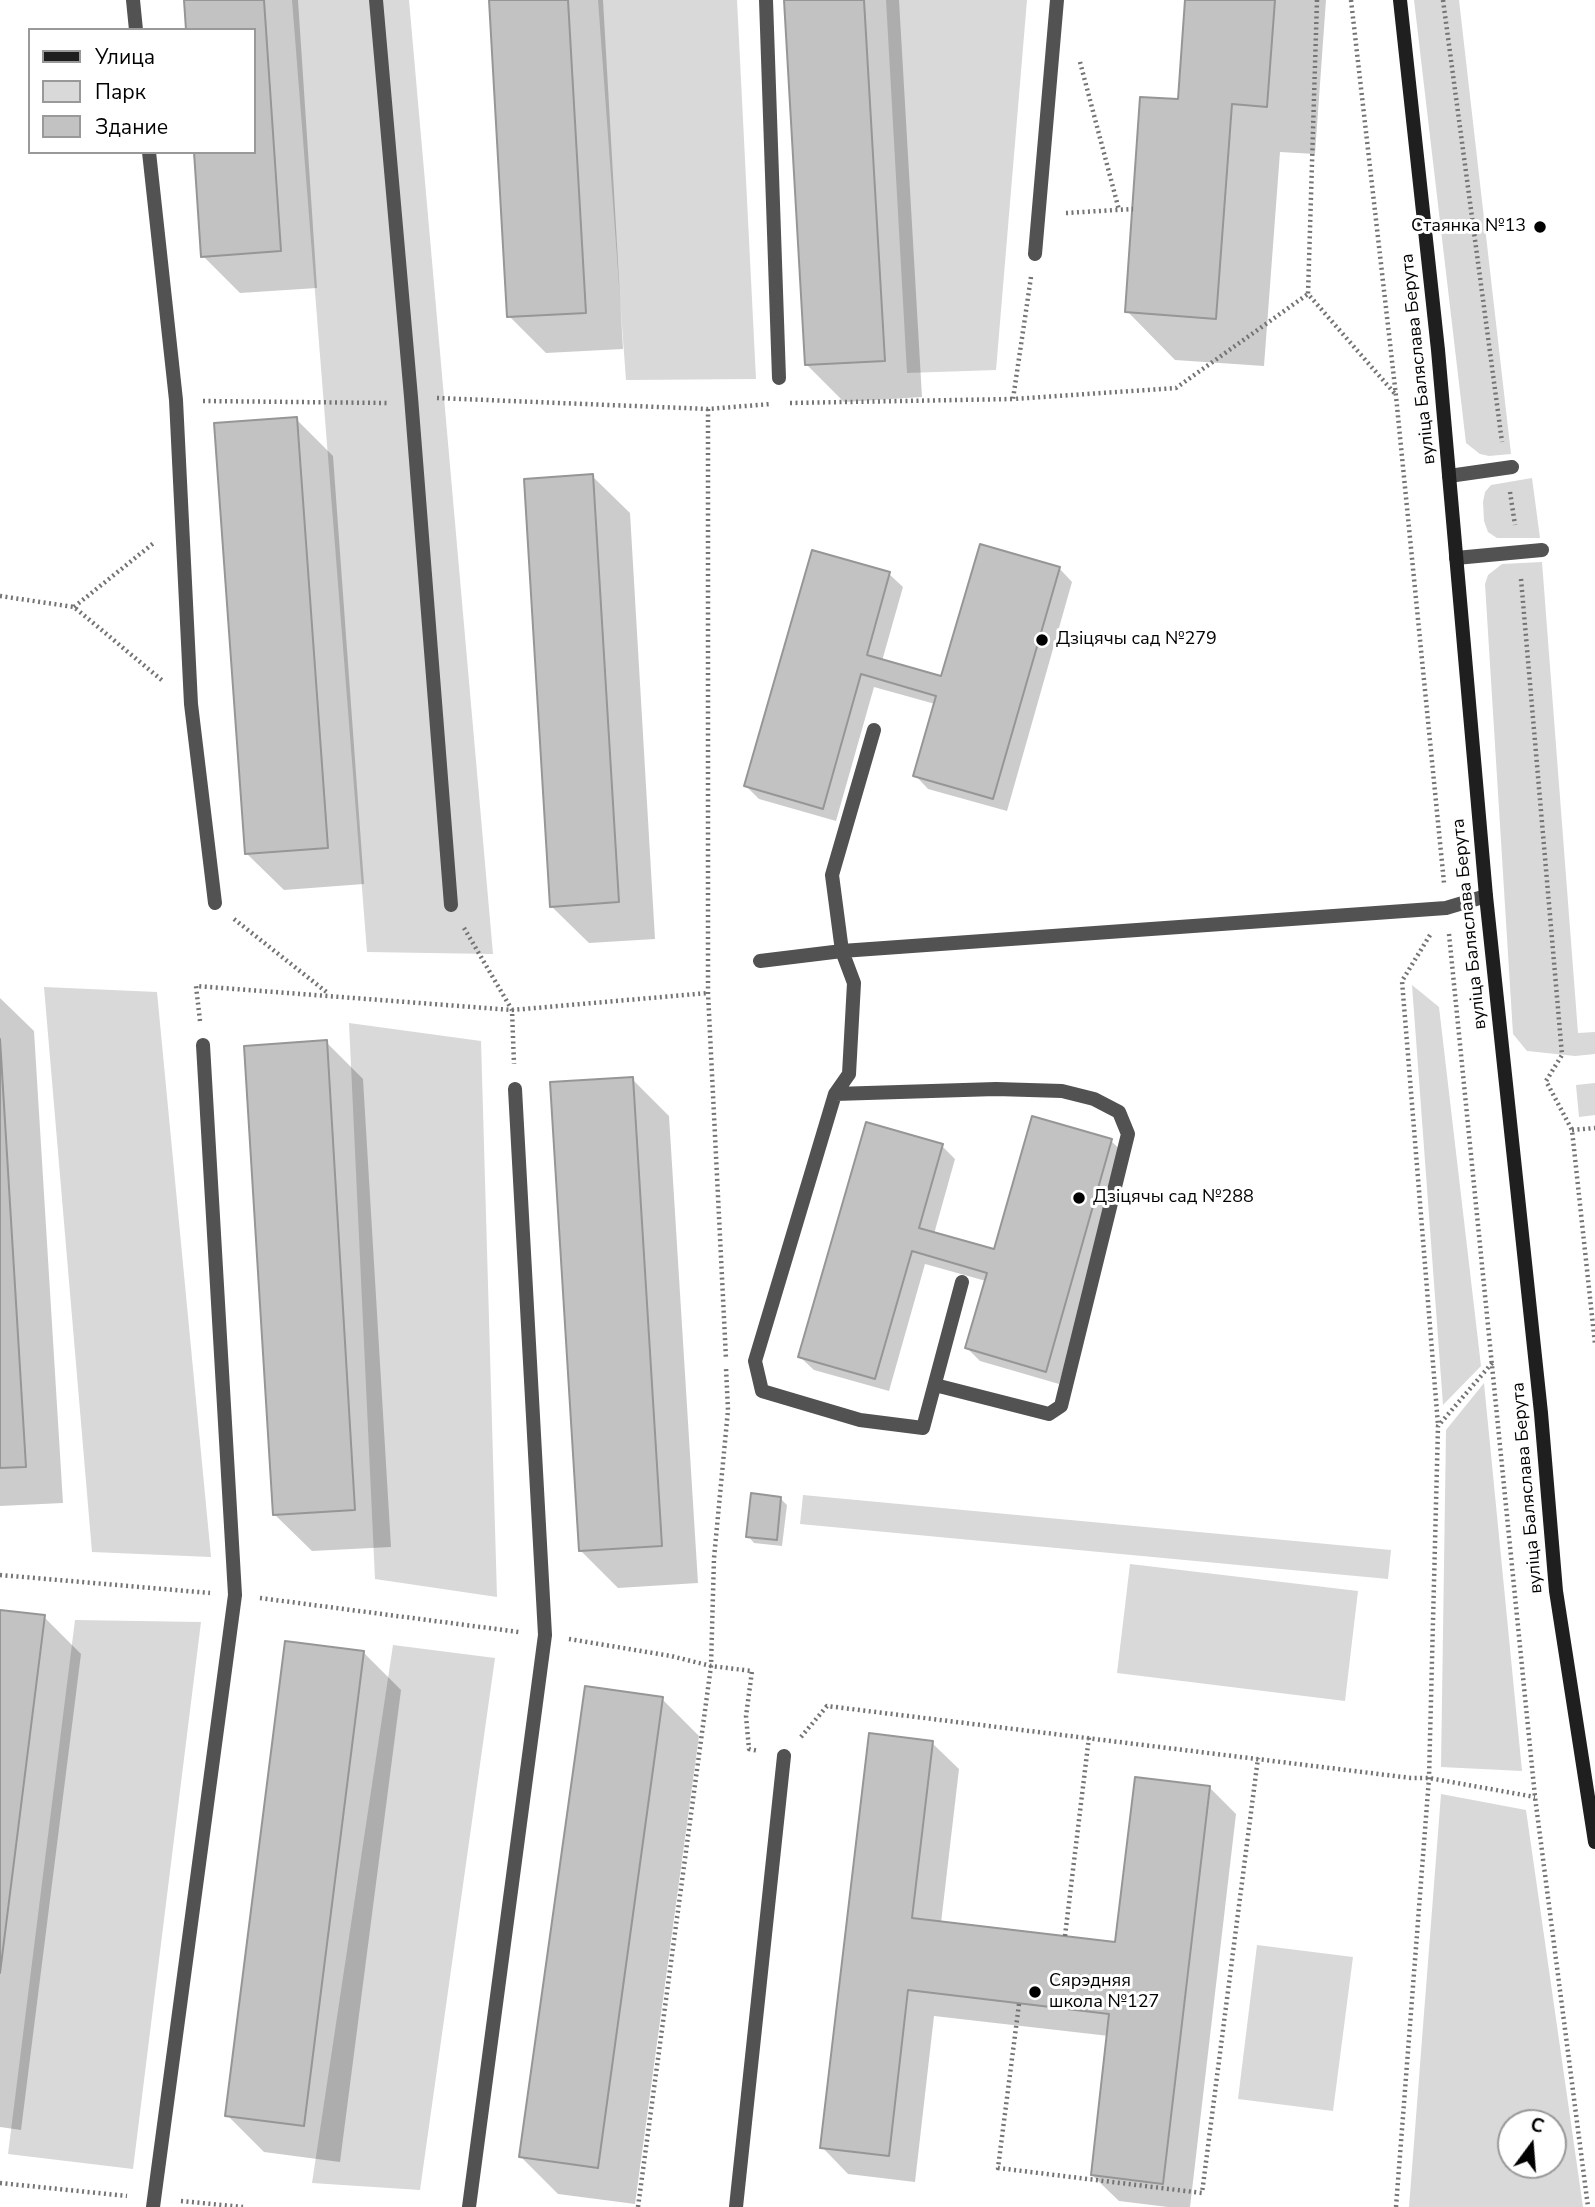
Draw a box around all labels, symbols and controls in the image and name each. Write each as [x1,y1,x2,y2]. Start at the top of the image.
legend [28,28,256,154]
text: Улица [95,43,155,71]
text: Парк [95,78,146,106]
text: Здание [95,113,168,141]
place label: Стаянка №13 [1411,216,1526,238]
marker: Стаянка №13 [1532,219,1548,235]
street label: вуліца Баляслава Берута [1397,252,1441,466]
place label: Дзіцячы сад №279 [1056,629,1217,651]
marker: Дзіцячы сад №279 [1034,632,1050,648]
street label: вуліца Баляслава Берута [1448,817,1492,1031]
place label: Дзіцячы сад №288 [1093,1187,1254,1209]
marker: Дзіцячы сад №288 [1071,1190,1087,1206]
street label: вуліца Баляслава Берута [1508,1381,1548,1595]
place label: Сярэдняя школа №127 [1049,1971,1159,2014]
marker: Сярэдняя школа №127 [1027,1984,1043,2000]
north arrow [1497,2109,1567,2179]
text: С [1527,2111,1547,2140]

